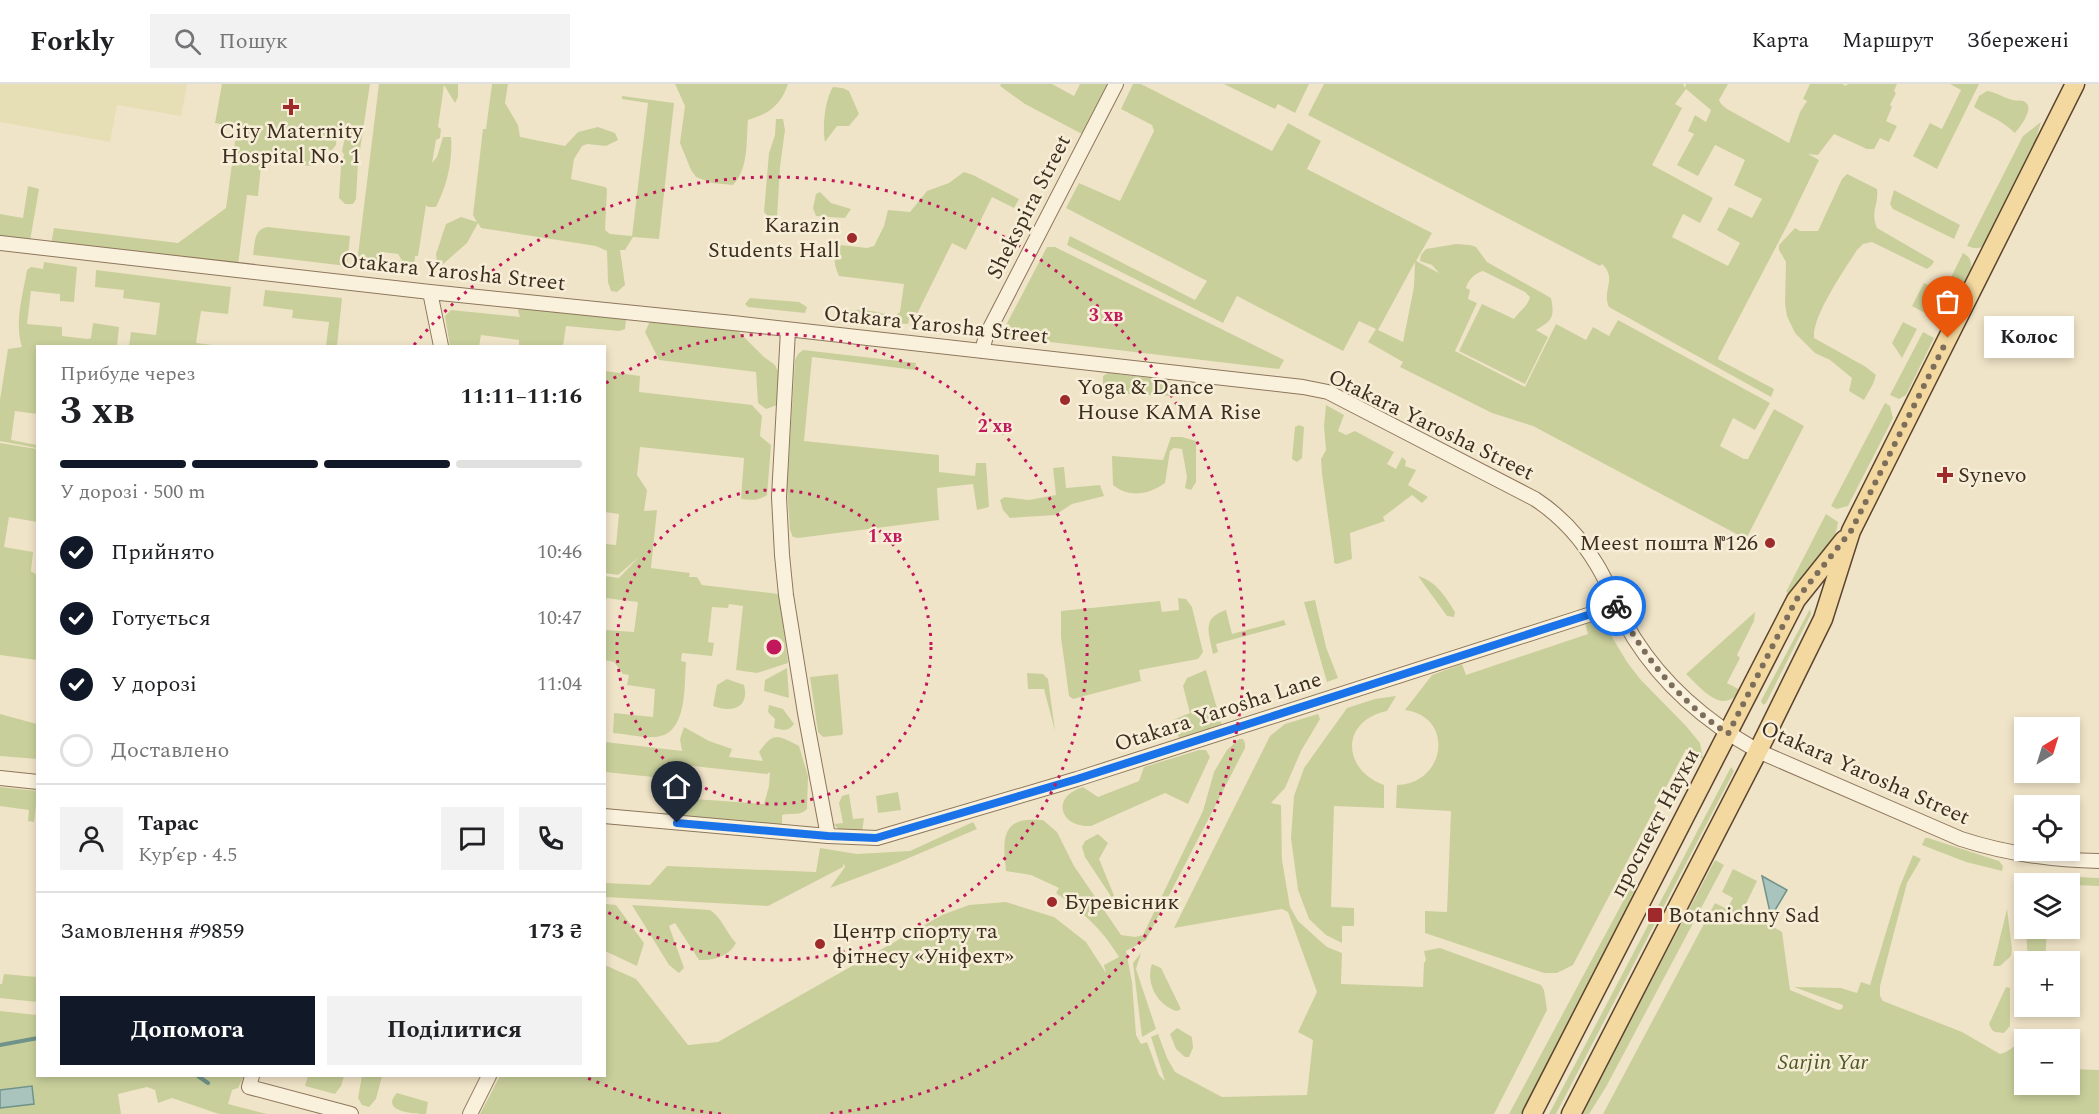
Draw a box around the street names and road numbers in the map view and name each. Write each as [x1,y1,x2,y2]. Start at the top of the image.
street label: Shekspira Street [978,129,1080,285]
street label: Otakara Yarosha Street [339,244,567,300]
street label: Otakara Yarosha Street [822,297,1050,353]
street label: Otakara Yarosha Street [1322,361,1540,489]
street label: Otakara Yarosha Lane [1110,663,1326,761]
street label: Otakara Yarosha Street [1755,712,1975,834]
street label: проспект Науки [1602,743,1708,903]

